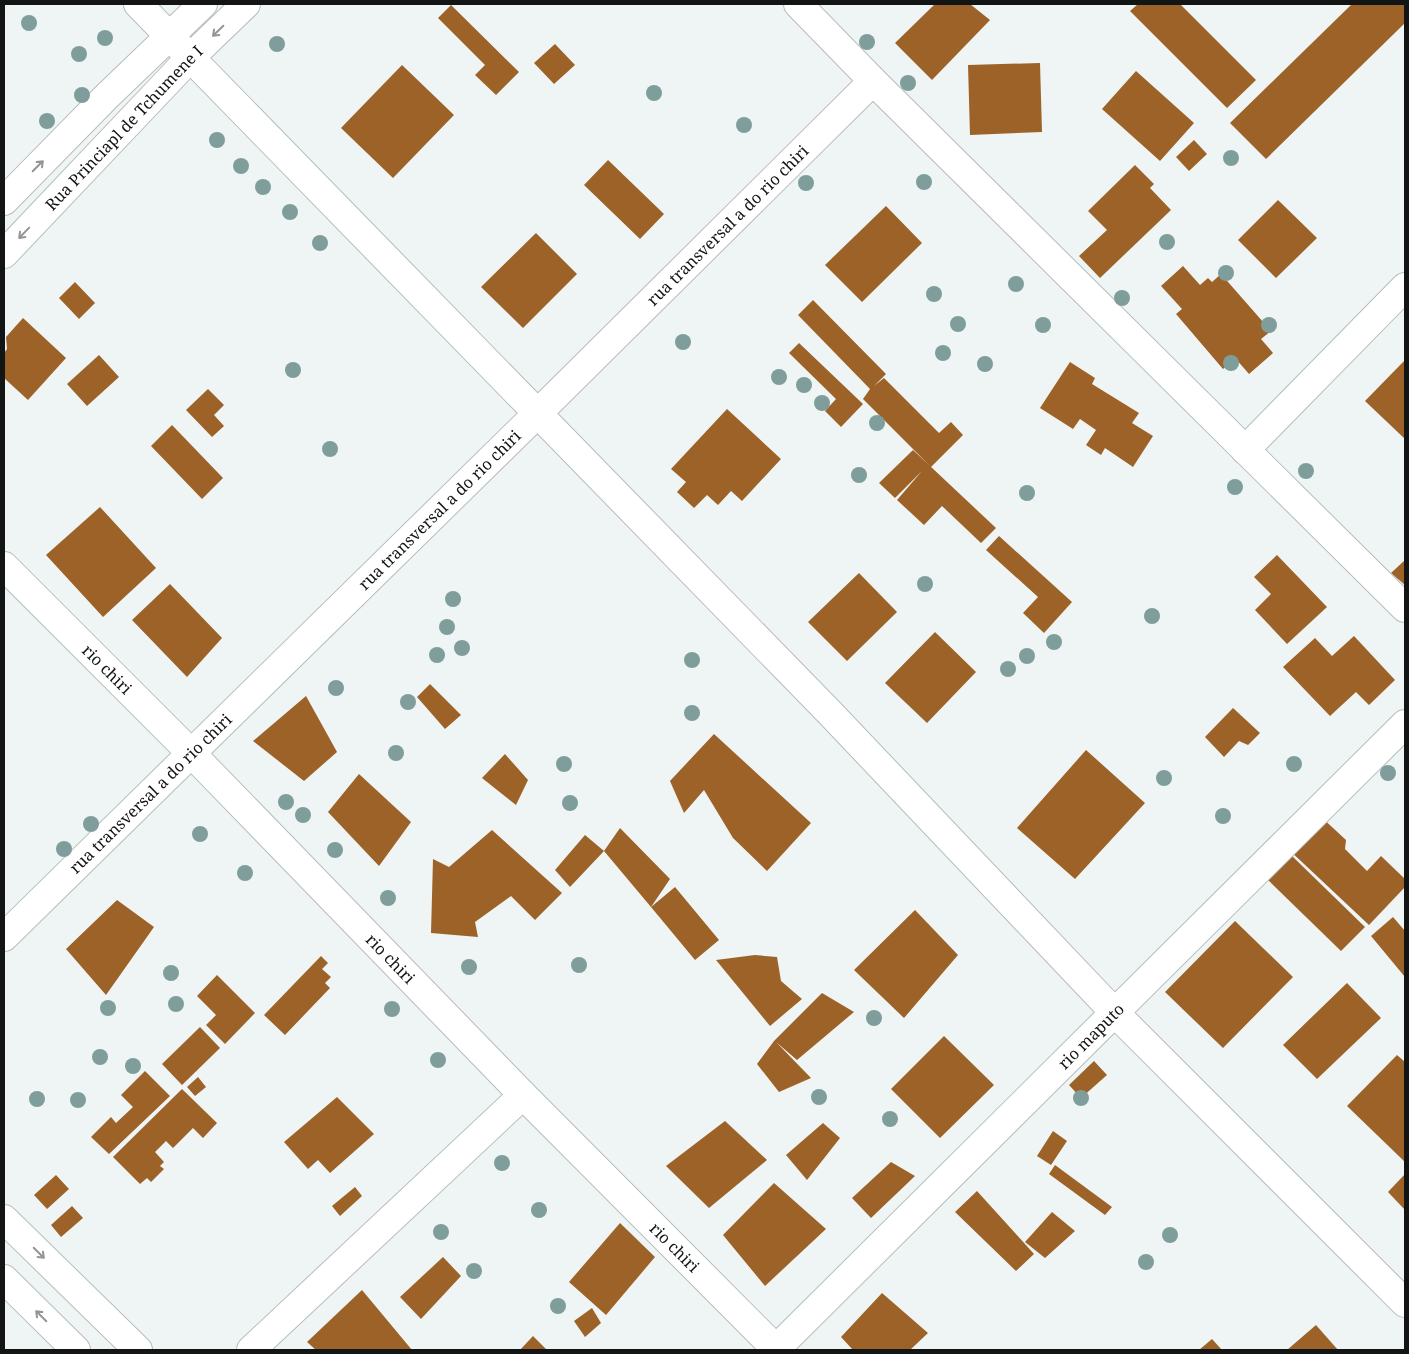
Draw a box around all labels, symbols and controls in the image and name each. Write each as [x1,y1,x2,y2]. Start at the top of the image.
one-way arrow [212,25,224,37]
street label: Rua Princiapl de Tchumene I [40,40,208,215]
street label: rua transversal a do rio chiri [642,140,813,310]
one-way arrow [32,160,44,172]
one-way arrow [18,227,30,239]
street label: rua transversal a do rio chiri [353,425,525,594]
street label: rio chiri [78,640,137,699]
street label: rua transversal a do rio chiri [64,709,236,878]
street label: rio chiri [361,929,420,988]
street label: rio maputo [1053,998,1129,1074]
street label: rio chiri [645,1218,704,1277]
one-way arrow [32,1247,45,1259]
one-way arrow [35,1310,48,1322]

